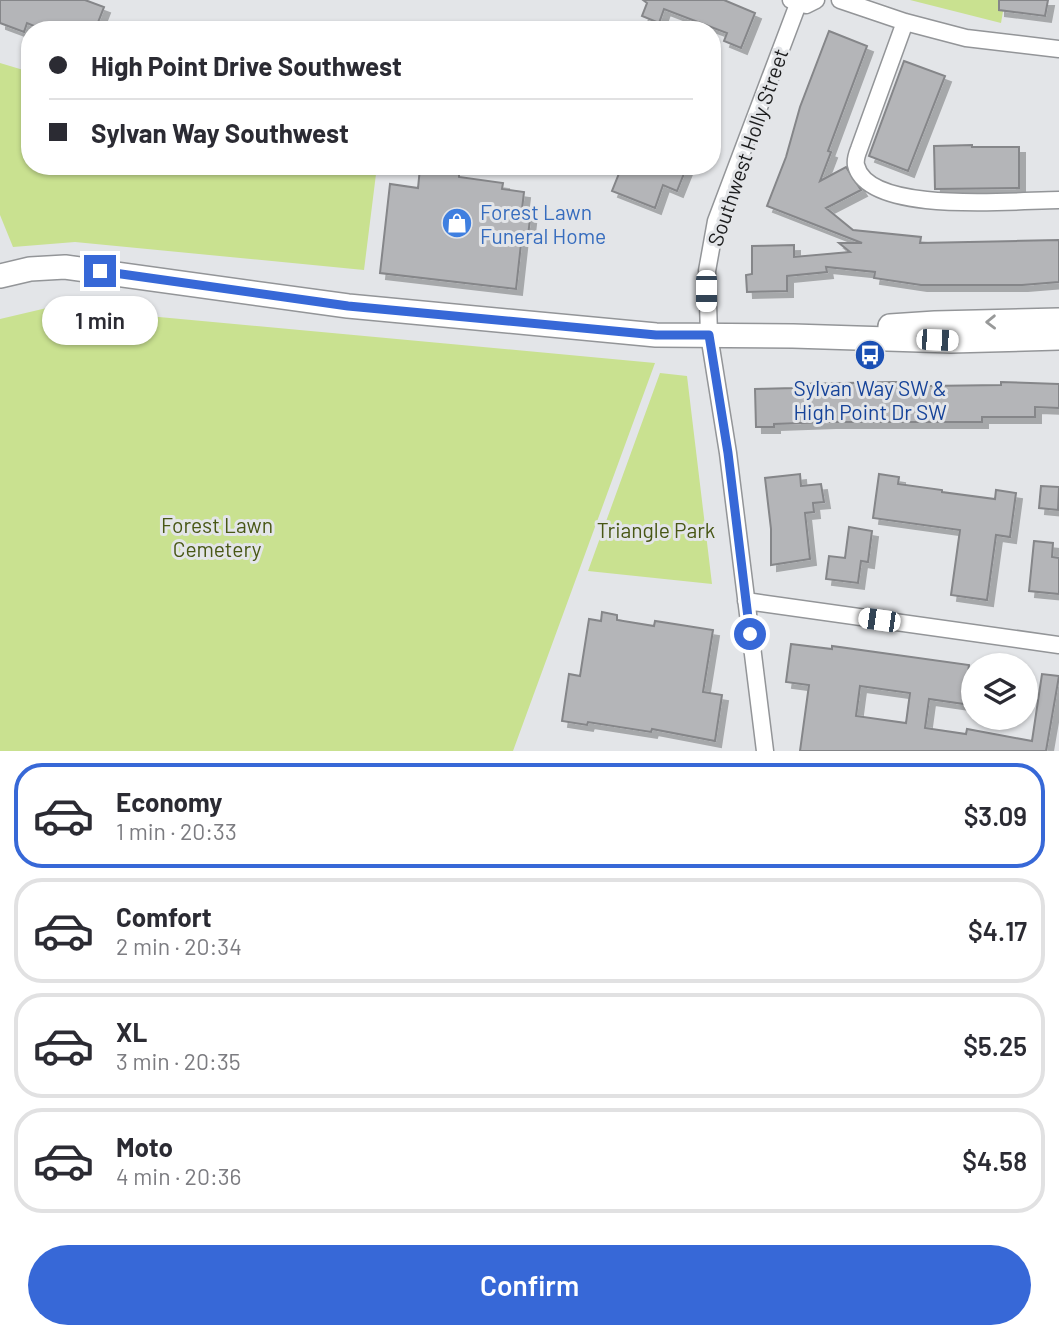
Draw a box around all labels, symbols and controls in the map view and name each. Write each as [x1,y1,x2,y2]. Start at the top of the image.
street label: Southwest Holly Street [701,45,793,249]
text: High Point Drive Southwest [91,50,402,81]
text: Sylvan Way Southwest [91,117,349,148]
place label: Forest Lawn Funeral Home [480,199,606,248]
shop icon: Forest Lawn Funeral Home [440,206,474,240]
route end [84,255,116,287]
car [696,270,717,312]
callout: 1 min [42,296,158,344]
text: 1 min [75,306,125,334]
one-way arrow [985,314,996,329]
car [916,329,959,351]
bus stop icon: Sylvan Way SW & High Point Dr SW [853,338,887,372]
place label: Sylvan Way SW & High Point Dr SW [793,375,947,424]
park label: Forest Lawn Cemetery [161,512,273,561]
park label: Triangle Park [597,517,715,542]
car [857,607,902,633]
route start [734,618,766,650]
map controls [961,653,1038,730]
button: layers [961,653,1038,730]
icon: car [32,784,95,847]
text: Economy [116,786,222,817]
text: $3.09 [964,800,1027,831]
text: 1 min · 20:33 [116,817,237,845]
icon: car [32,899,95,962]
text: Comfort [116,901,212,932]
text: $4.17 [968,915,1027,946]
text: 2 min · 20:34 [116,932,242,960]
icon: car [32,1014,95,1077]
text: XL [116,1016,147,1047]
text: $5.25 [963,1030,1027,1061]
text: 3 min · 20:35 [116,1047,241,1075]
icon: car [32,1129,95,1192]
text: Moto [116,1131,173,1162]
text: $4.58 [962,1145,1027,1176]
text: 4 min · 20:36 [116,1162,241,1190]
button: Confirm [28,1245,1031,1325]

